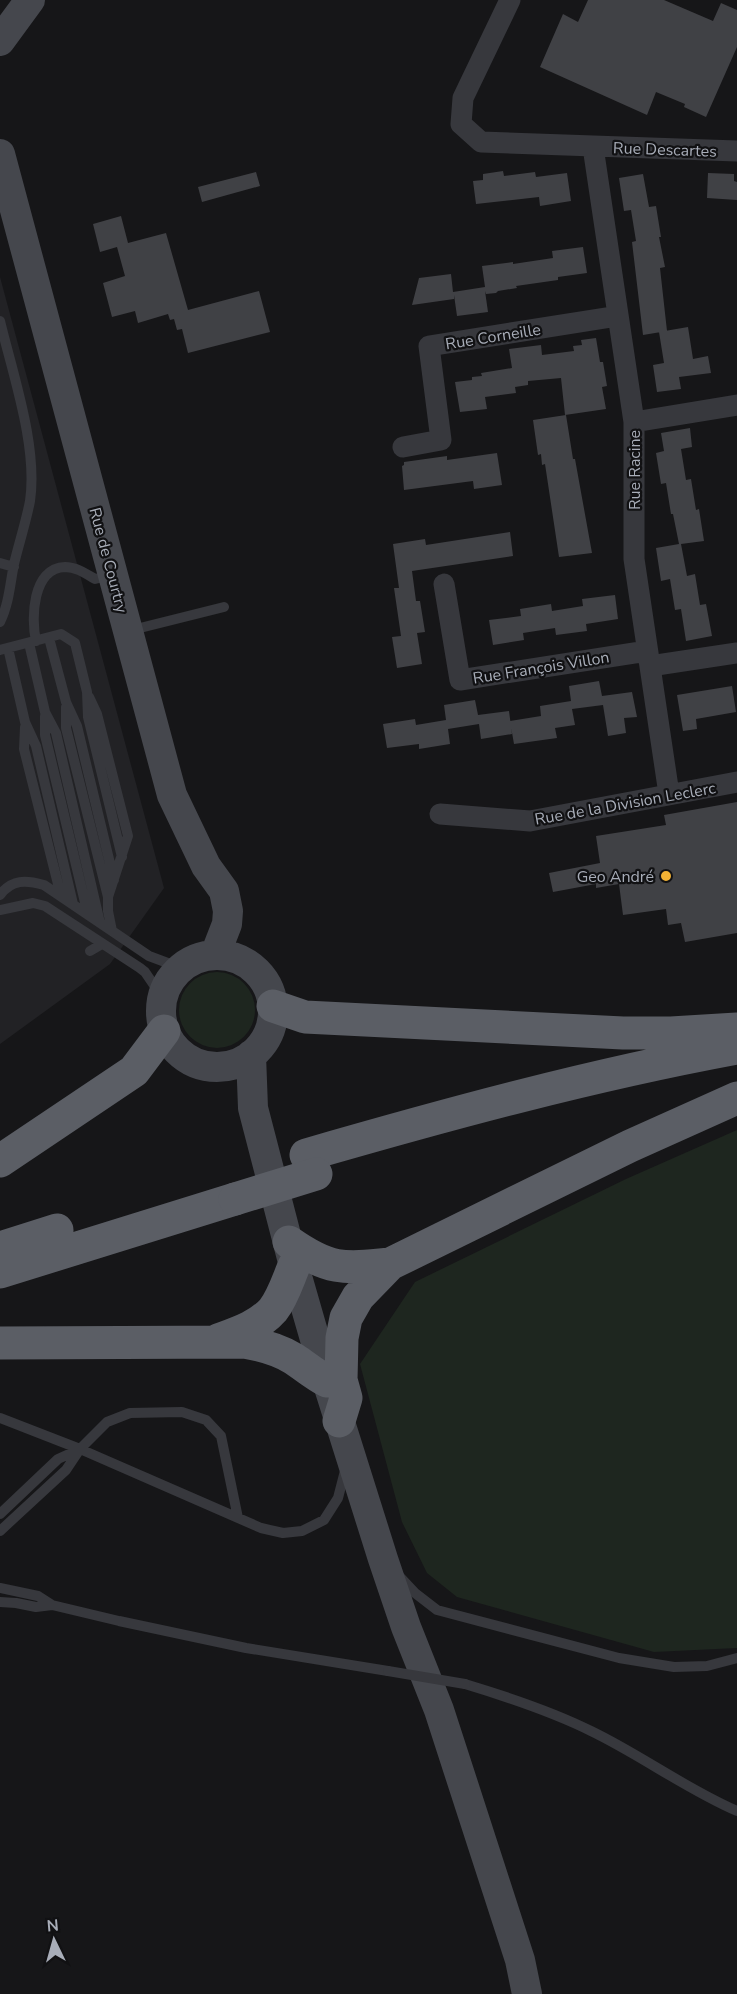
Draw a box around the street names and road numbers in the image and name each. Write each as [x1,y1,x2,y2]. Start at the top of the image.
street label: Rue Descartes [613,137,717,163]
street label: Rue Corneille [444,319,542,355]
street label: Rue Racine [624,430,646,510]
street label: Rue de Courtry [83,505,133,616]
street label: Rue François Villon [471,646,611,690]
street label: Rue de la Division Leclerc [533,777,718,831]

